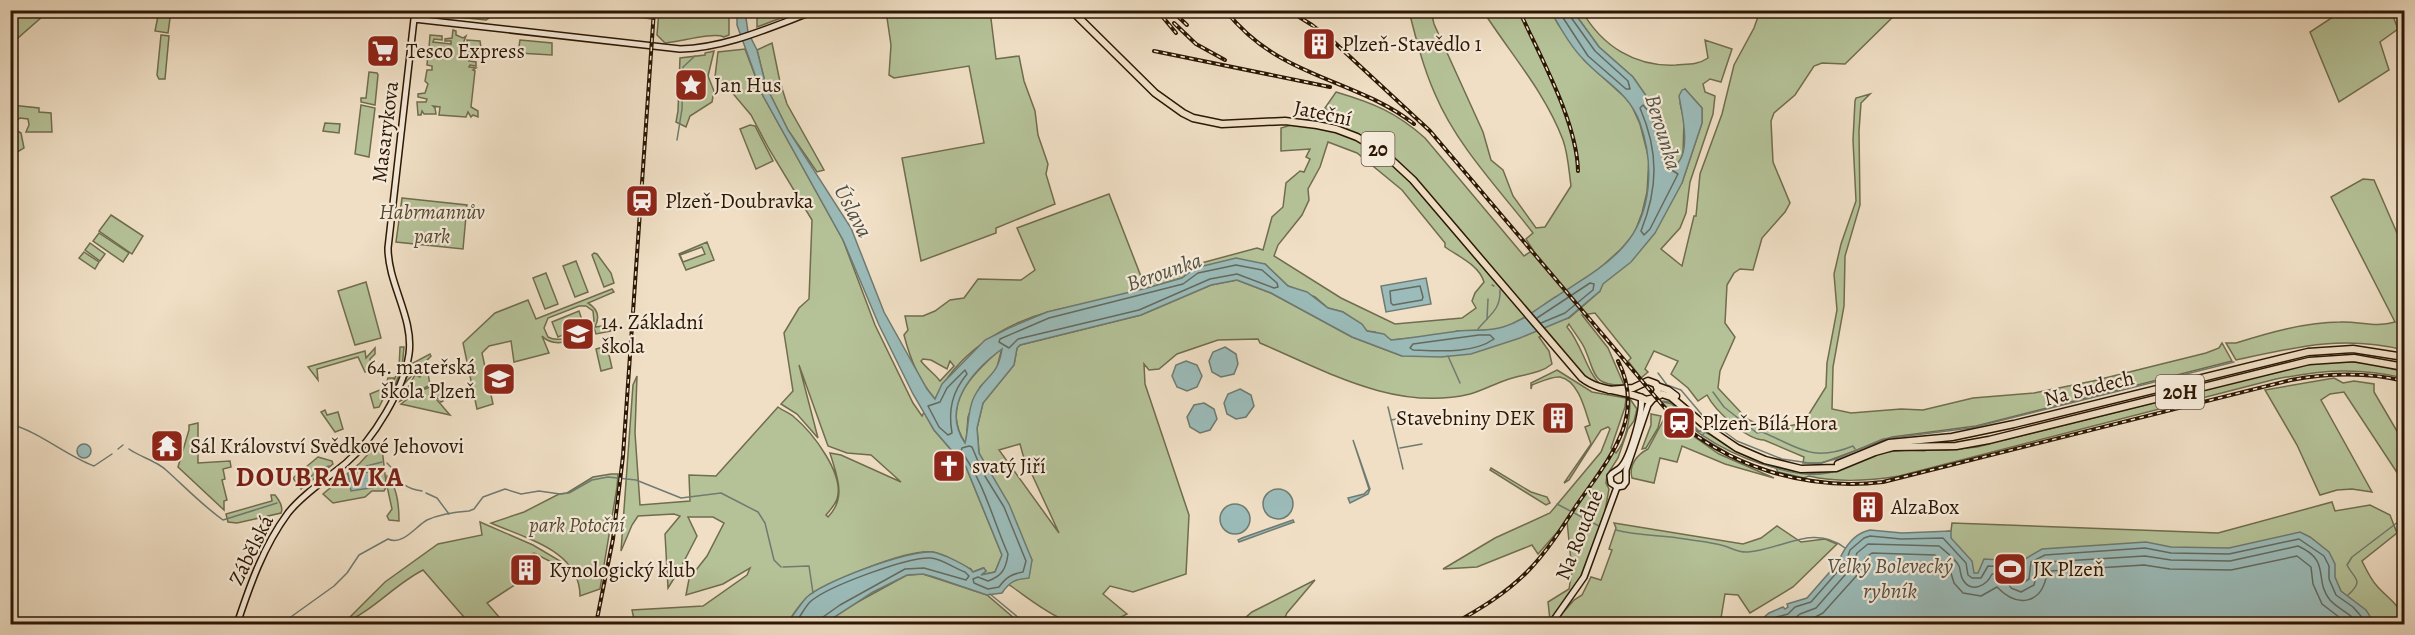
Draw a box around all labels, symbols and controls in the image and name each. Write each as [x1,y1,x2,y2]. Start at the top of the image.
building icon: Plzeň-Stavědlo 1 [1301,26,1337,62]
place label: Plzeň-Stavědlo 1 [1342,30,1482,58]
supermarket icon: Tesco Express [365,33,401,69]
place label: Tesco Express [406,37,525,65]
place icon: Jan Hus [673,67,709,103]
place label: Jan Hus [714,71,781,99]
street label: Masarykova [365,79,405,184]
water label: Berounka [1637,90,1689,174]
street label: Jateční [1291,93,1355,133]
road number: 20 [1362,132,1394,166]
water label: Úslava [826,179,880,243]
station icon: Plzeň-Doubravka [624,183,660,219]
place label: Plzeň-Doubravka [665,187,814,215]
park label: Habrmannův park [379,198,485,250]
water label: Berounka [1122,245,1206,299]
place label: 14. Základní škola [601,308,704,360]
school or university icon: 14. Základní škola [560,316,596,352]
place label: 64. mateřská škola Plzeň [367,353,476,405]
school or university icon: 64. mateřská škola Plzeň [481,361,517,397]
street label: Na Sudech [2041,363,2137,413]
road number: 20H [2156,375,2204,409]
building icon: Stavebniny DEK [1540,400,1576,436]
place label: Stavebniny DEK [1396,404,1535,432]
station icon: Plzeň-Bílá Hora [1661,405,1697,441]
place label: Plzeň-Bílá Hora [1702,409,1838,437]
temple icon: Sál Království Svědkové Jehovovi [149,428,185,464]
place label: Sál Království Svědkové Jehovovi [190,432,464,460]
church icon: svatý Jiří [931,448,967,484]
place label: svatý Jiří [972,452,1046,480]
district label: DOUBRAVKA [235,459,405,495]
street label: Na Roudné [1548,486,1610,584]
building icon: AlzaBox [1850,489,1886,525]
place label: AlzaBox [1890,493,1959,521]
street label: Zábělská [222,510,280,590]
park label: park Potoční [528,511,625,539]
water label: Velký Bolevecký rybník [1827,551,1953,606]
sports icon: JK Plzeň [1992,551,2028,587]
building icon: Kynologický klub [508,552,544,588]
place label: JK Plzeň [2033,555,2105,583]
place label: Kynologický klub [549,556,695,584]

